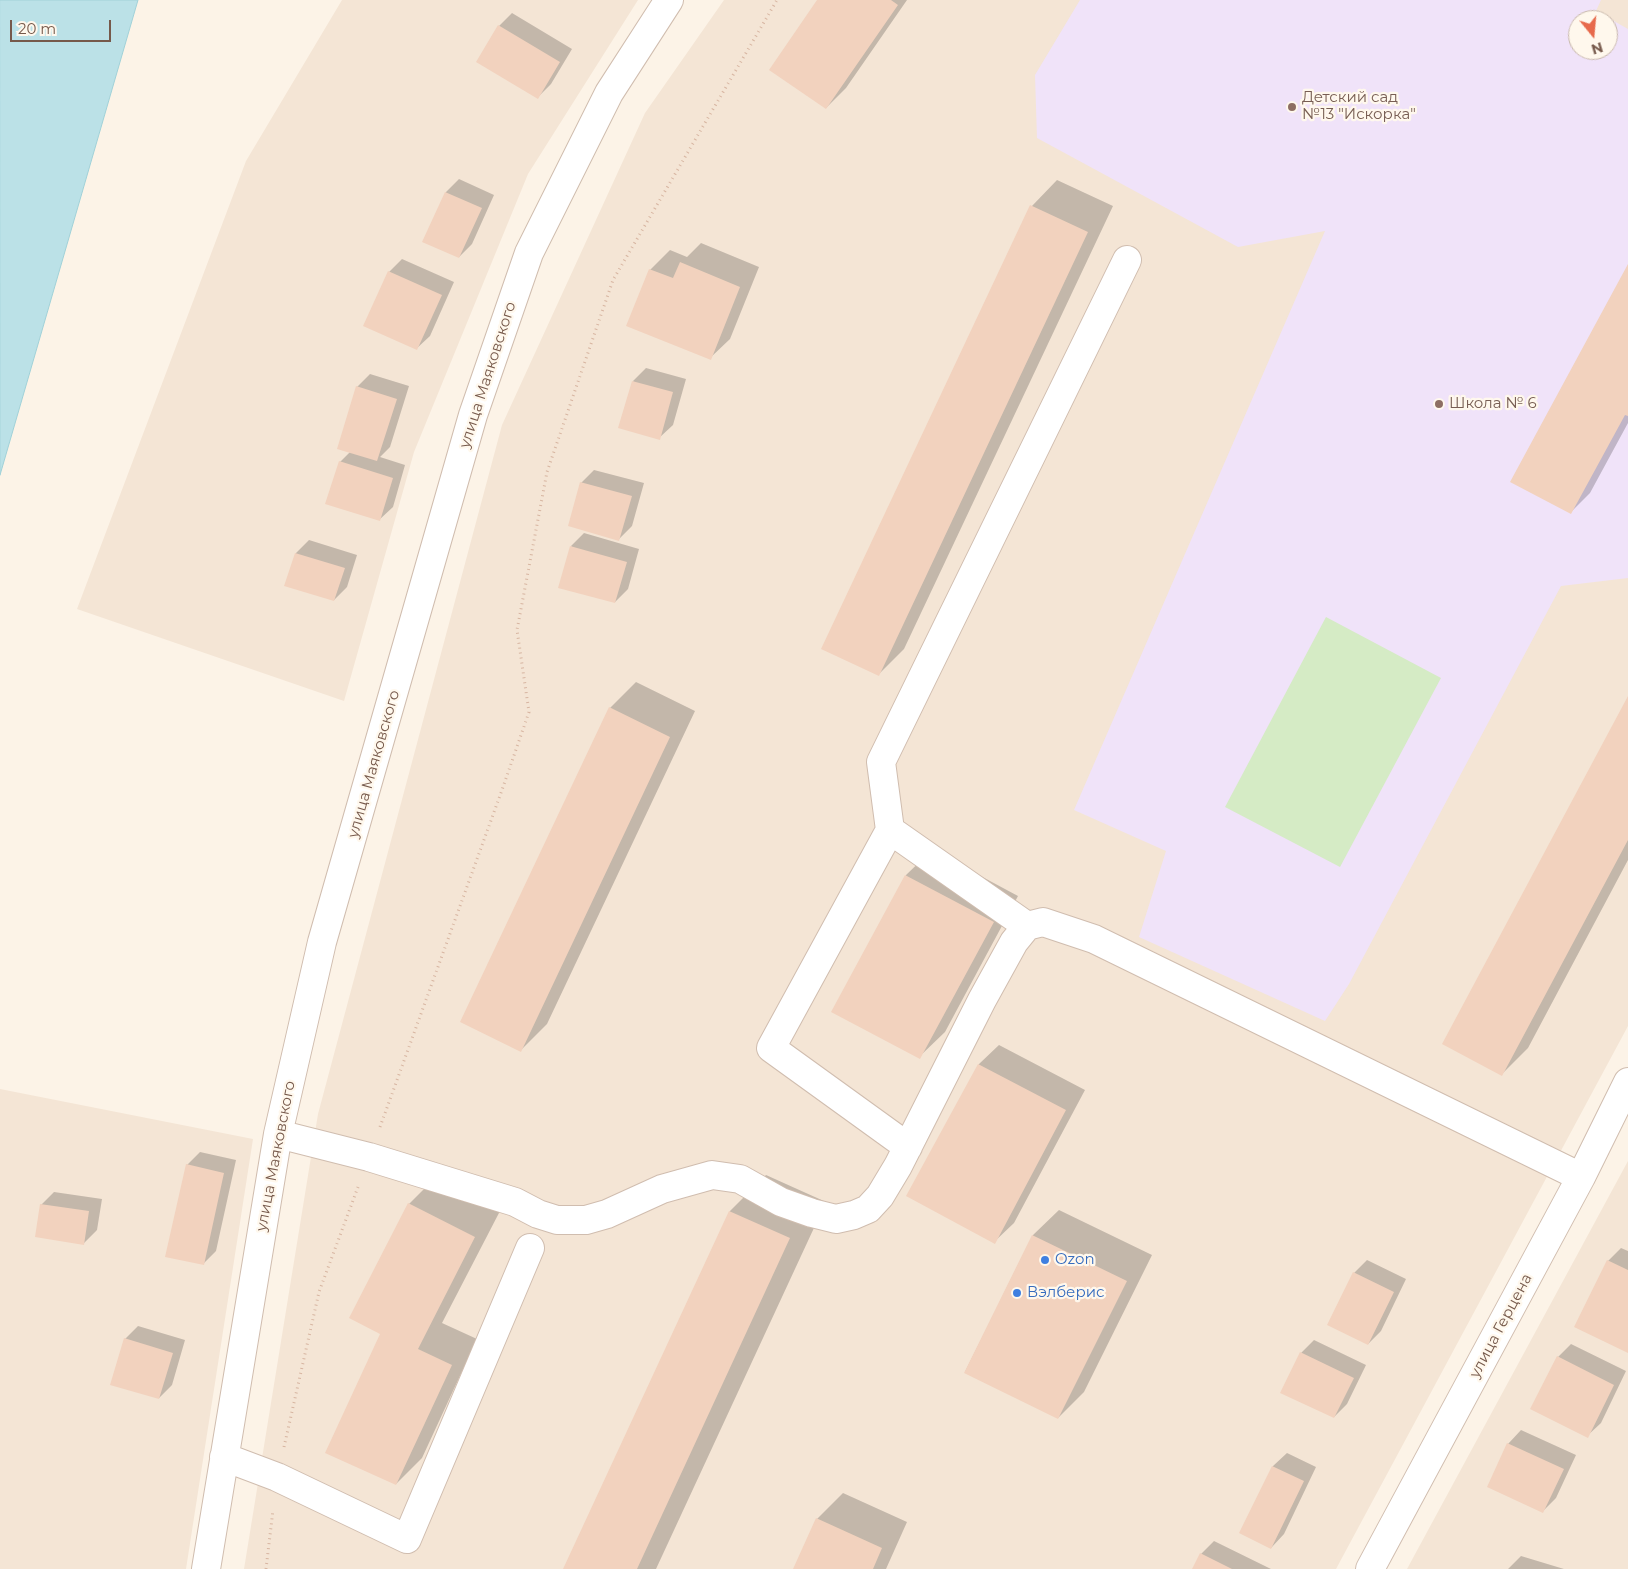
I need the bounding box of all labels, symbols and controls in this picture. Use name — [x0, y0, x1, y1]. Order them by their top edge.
scale bar — [12, 10, 114, 42]
north arrow — [1568, 10, 1618, 60]
text: 20 m — [18, 19, 56, 38]
text: N — [1589, 38, 1605, 59]
place label: Детский сад №13 "Искорка" — [1302, 89, 1416, 124]
marker: Детский сад №13 "Искорка" — [1286, 101, 1298, 113]
street label: улица Маяковского — [456, 300, 520, 450]
place label: Школа № 6 — [1449, 395, 1537, 413]
marker: Школа № 6 — [1433, 398, 1445, 410]
street label: улица Маяковского — [344, 688, 404, 840]
street label: улица Маяковского — [253, 1079, 299, 1233]
place label: Ozon — [1055, 1251, 1095, 1269]
marker: Ozon — [1039, 1254, 1051, 1266]
street label: улица Герцена — [1466, 1271, 1536, 1381]
place label: Вэлберис — [1027, 1284, 1104, 1302]
marker: Вэлберис — [1011, 1287, 1023, 1299]

